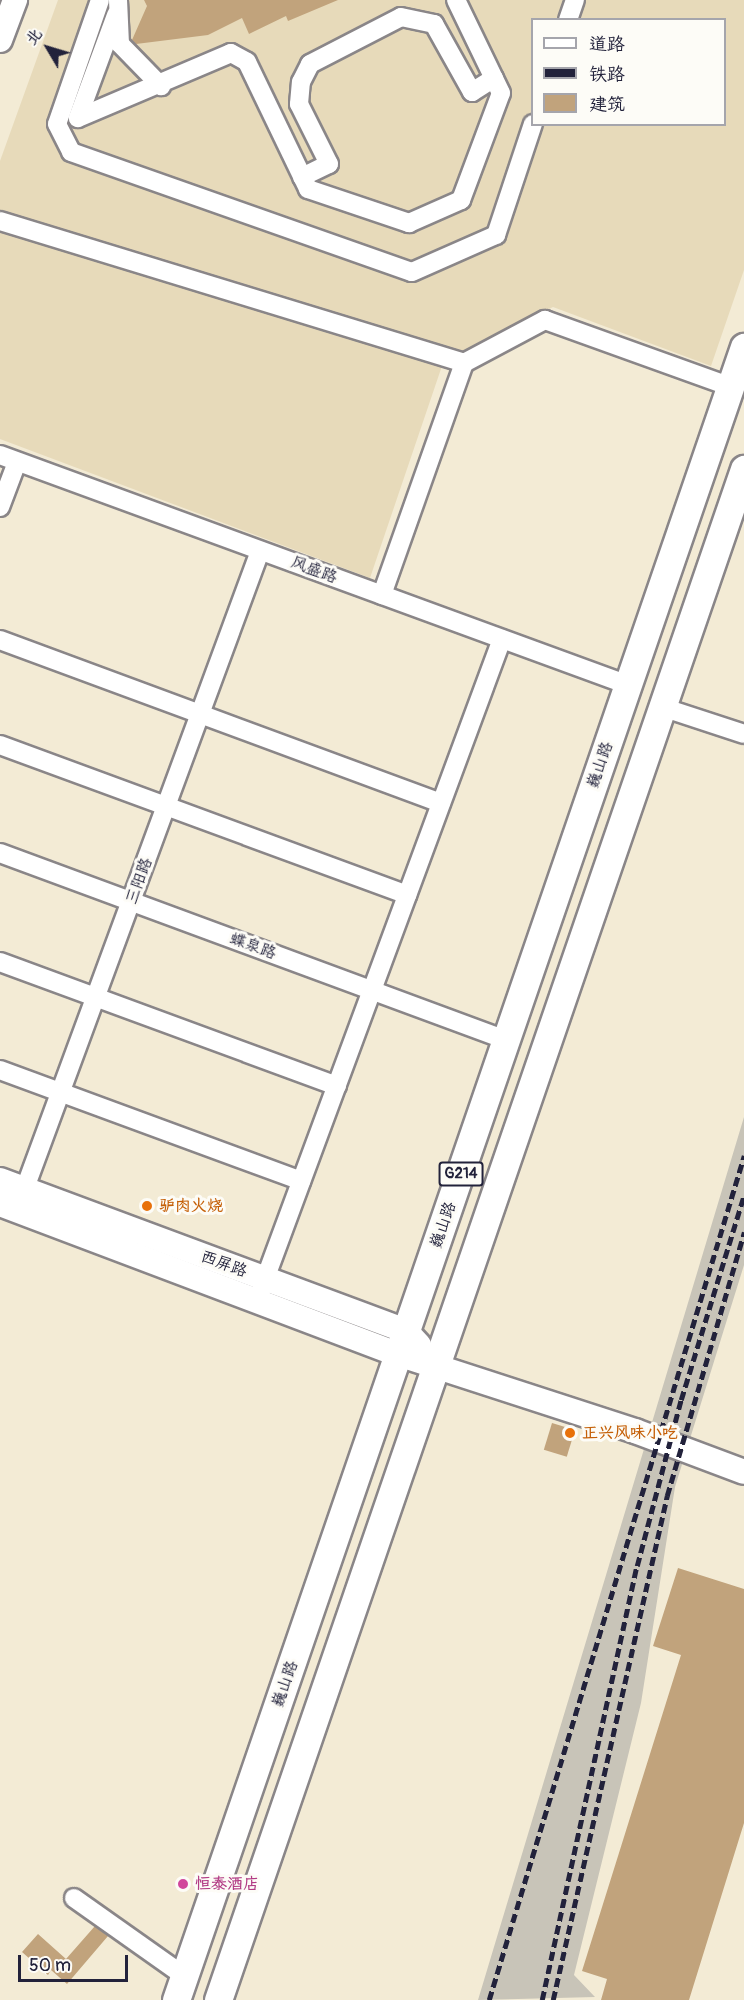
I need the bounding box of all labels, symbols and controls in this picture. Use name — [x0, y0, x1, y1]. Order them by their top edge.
north arrow — [18, 18, 78, 78]
legend — [531, 18, 726, 126]
text: 北 — [21, 24, 47, 49]
text: 道路 — [589, 33, 625, 56]
text: 铁路 — [589, 63, 625, 86]
text: 建筑 — [589, 93, 625, 116]
street label: 风盛路 — [288, 553, 340, 587]
street label: 巍山路 — [583, 739, 617, 791]
street label: 三阳路 — [122, 855, 156, 907]
street label: 蝶泉路 — [227, 929, 279, 963]
road number: G214 — [438, 1162, 484, 1186]
place label: 驴肉火烧 — [159, 1196, 223, 1216]
marker: 驴肉火烧 — [140, 1199, 154, 1213]
street label: 巍山路 — [426, 1199, 460, 1251]
street label: 西屏路 — [198, 1247, 250, 1281]
place label: 正兴风味小吃 — [582, 1423, 678, 1443]
marker: 正兴风味小吃 — [563, 1426, 577, 1440]
street label: 巍山路 — [268, 1658, 302, 1710]
place label: 恒泰酒店 — [195, 1874, 259, 1894]
marker: 恒泰酒店 — [176, 1877, 190, 1891]
scale bar — [21, 1943, 130, 1981]
text: 50 m — [29, 1954, 71, 1977]

